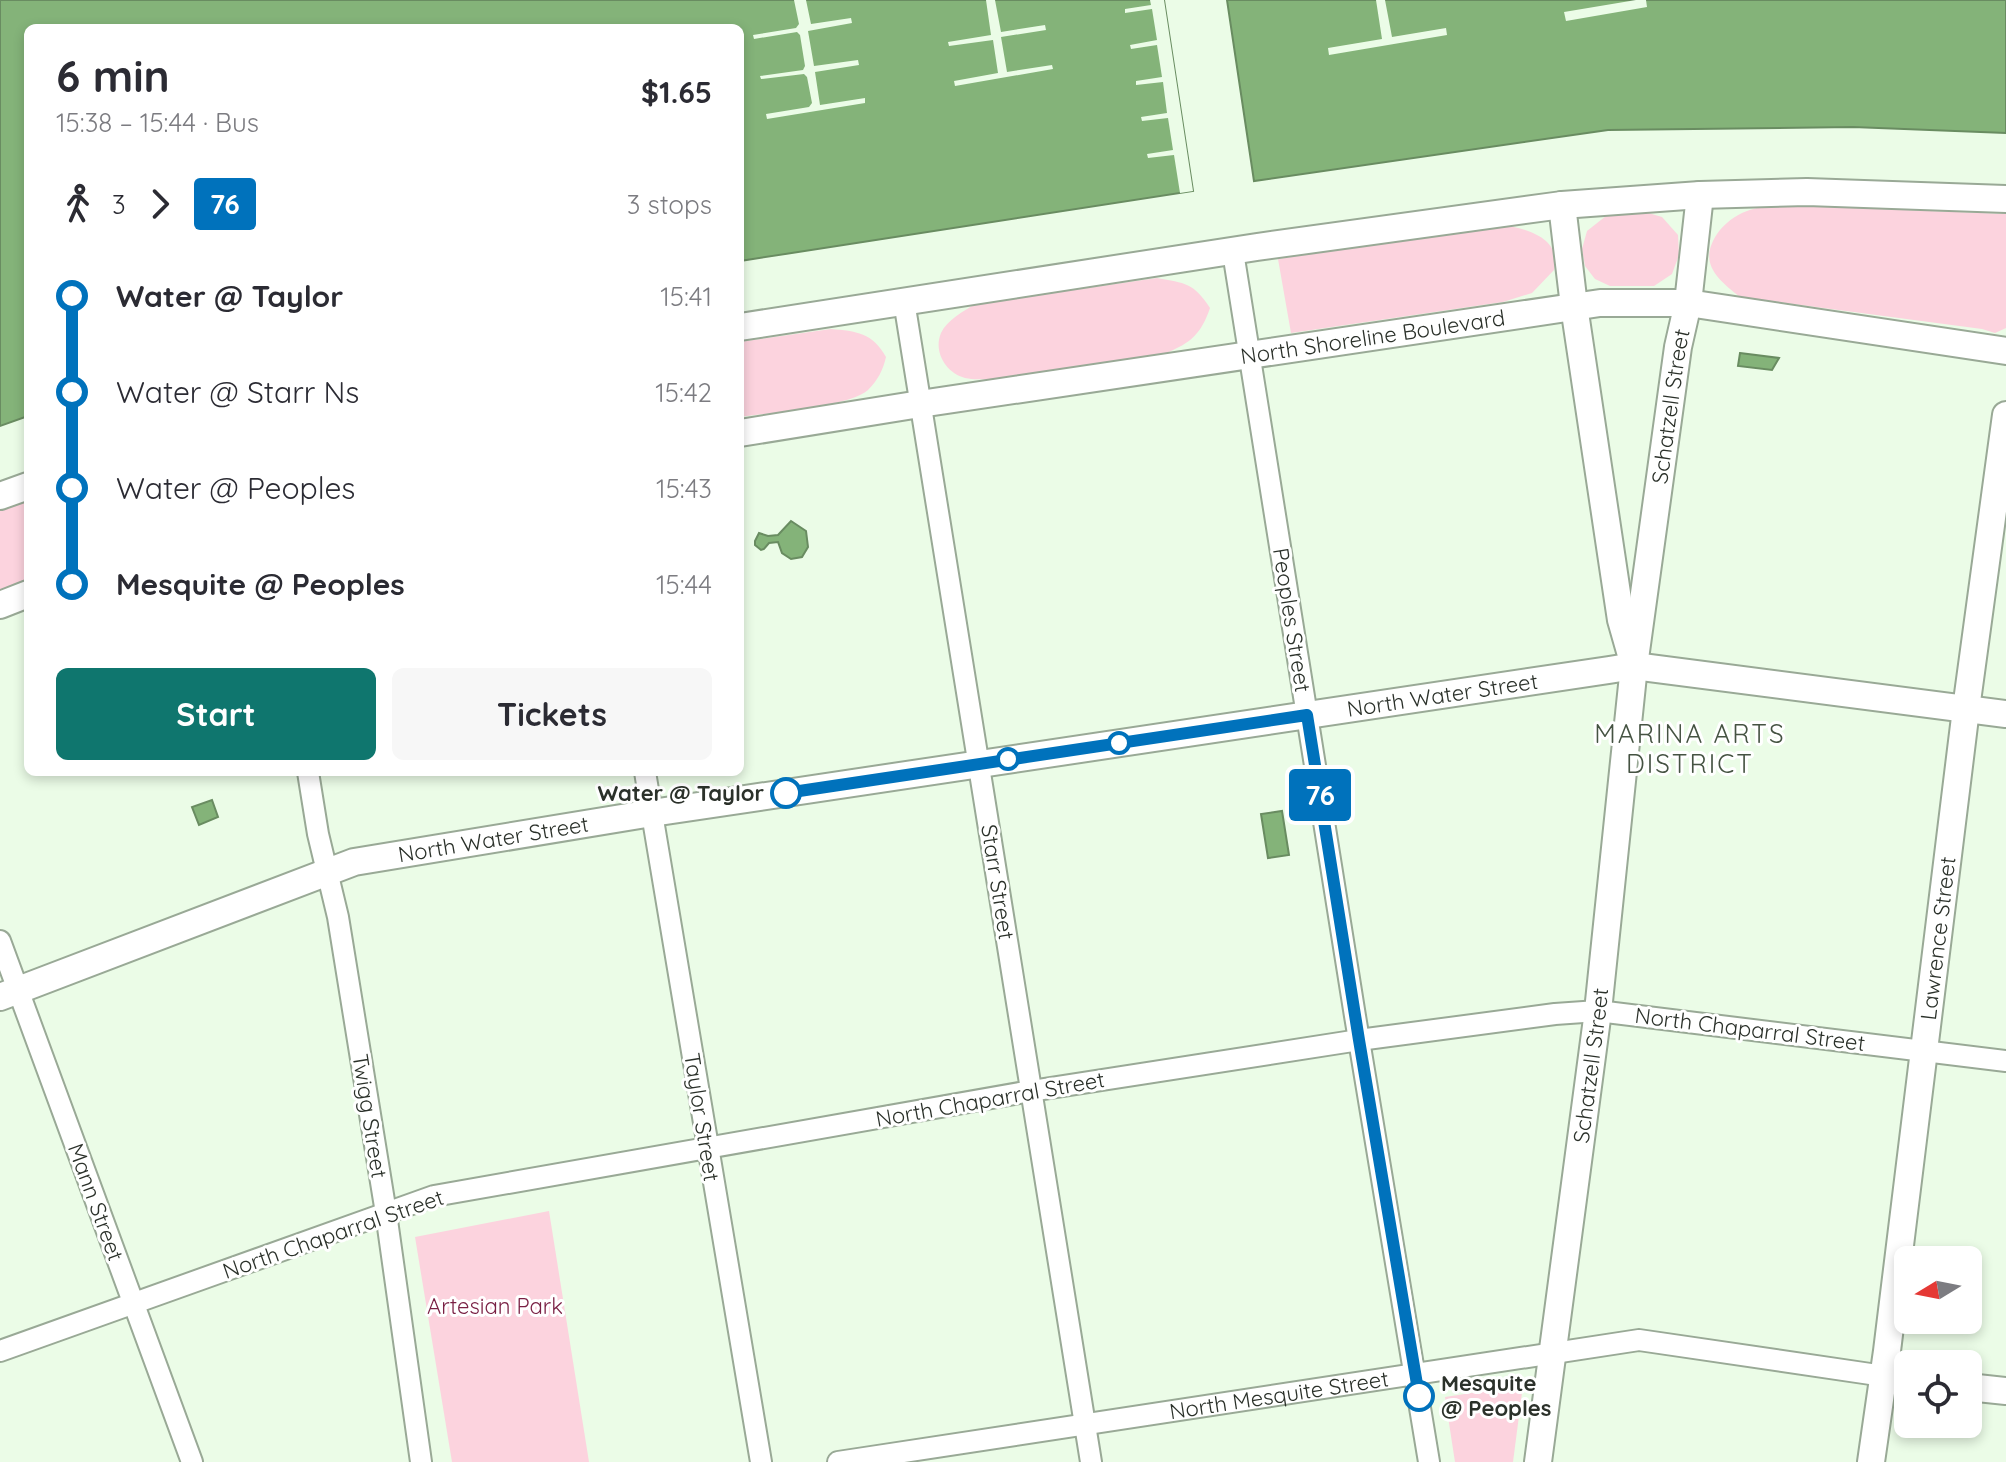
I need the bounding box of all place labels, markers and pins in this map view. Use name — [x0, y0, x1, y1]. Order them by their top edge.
unlabelled marker — [1108, 732, 1130, 754]
unlabelled marker — [997, 748, 1019, 770]
marker: Water @ Taylor — [771, 778, 801, 808]
place label: Water @ Taylor — [597, 779, 764, 807]
place label: Mesquite @ Peoples — [1441, 1369, 1551, 1422]
marker: Mesquite @ Peoples — [1404, 1381, 1434, 1411]

